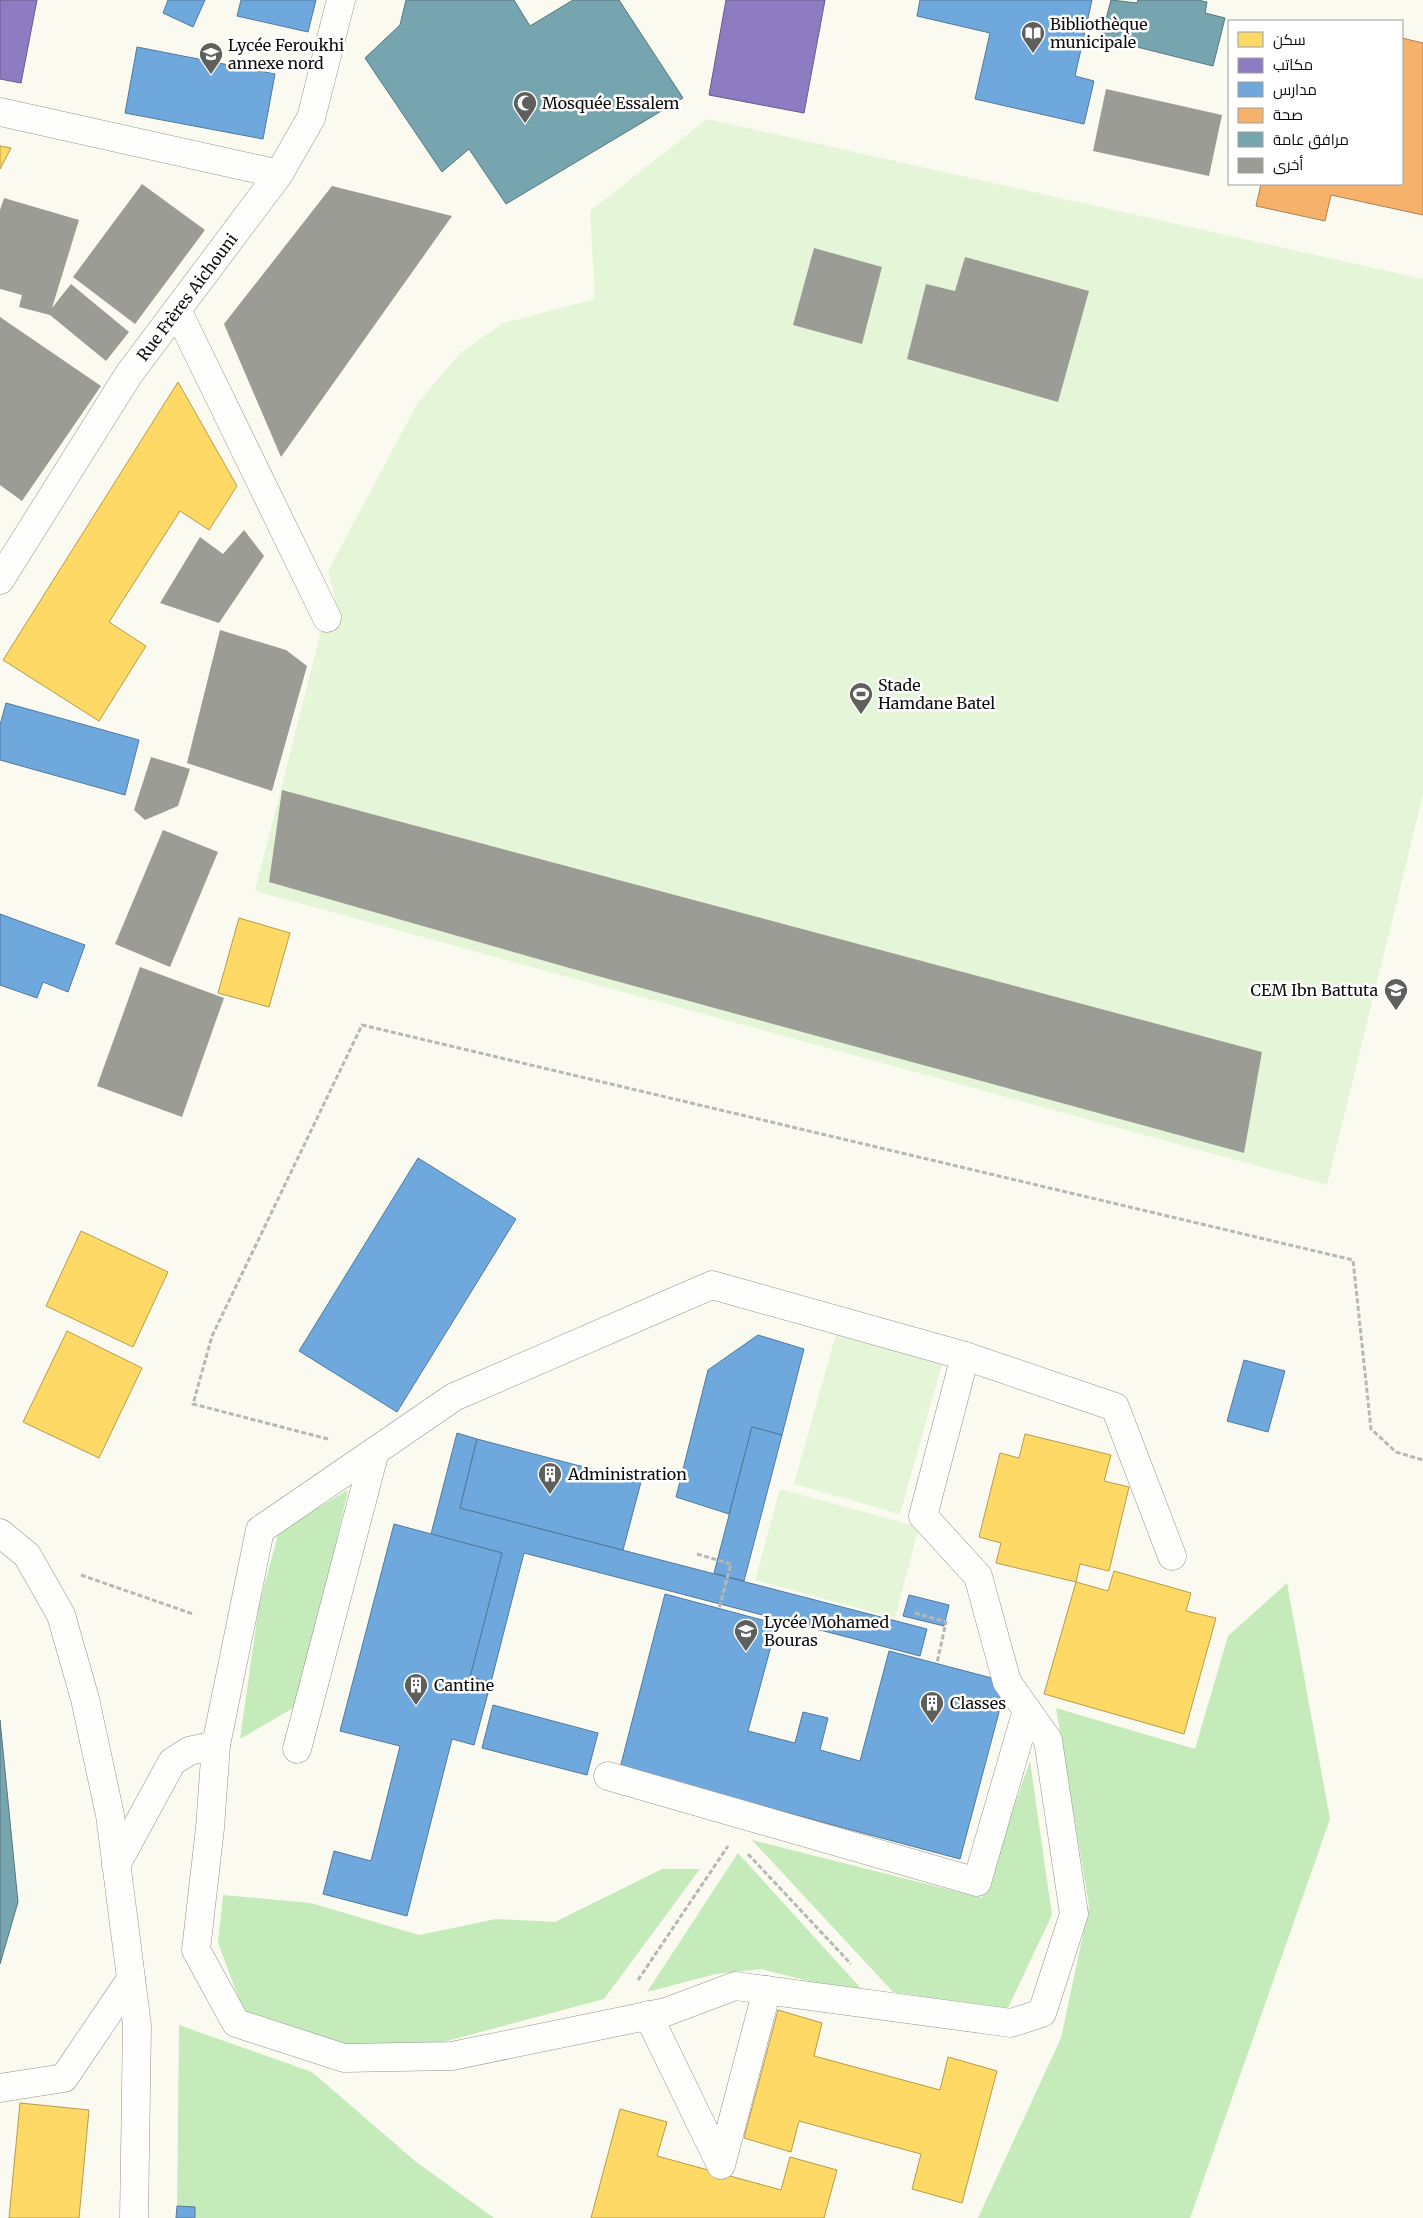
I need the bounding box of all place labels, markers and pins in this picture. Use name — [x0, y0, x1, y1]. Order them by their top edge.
place label: Bibliothèque municipale — [1050, 14, 1148, 52]
library icon: Bibliothèque municipale — [1020, 20, 1046, 54]
place label: Lycée Feroukhi annexe nord — [228, 35, 344, 73]
school or university icon: Lycée Feroukhi annexe nord — [198, 41, 224, 75]
mosque icon: Mosquée Essalem — [512, 90, 538, 124]
place label: Mosquée Essalem — [542, 93, 679, 113]
place label: Stade Hamdane Batel — [878, 675, 995, 713]
sports icon: Stade Hamdane Batel — [848, 681, 874, 715]
school or university icon: CEM Ibn Battuta — [1383, 977, 1409, 1011]
place label: CEM Ibn Battuta — [1251, 980, 1378, 1000]
building icon: Administration — [537, 1461, 563, 1495]
place label: Administration — [567, 1464, 687, 1484]
place label: Lycée Mohamed Bouras — [764, 1612, 889, 1650]
school or university icon: Lycée Mohamed Bouras — [733, 1618, 759, 1652]
building icon: Cantine — [403, 1672, 429, 1706]
place label: Cantine — [434, 1675, 494, 1695]
building icon: Classes — [919, 1690, 945, 1724]
place label: Classes — [950, 1693, 1006, 1713]

